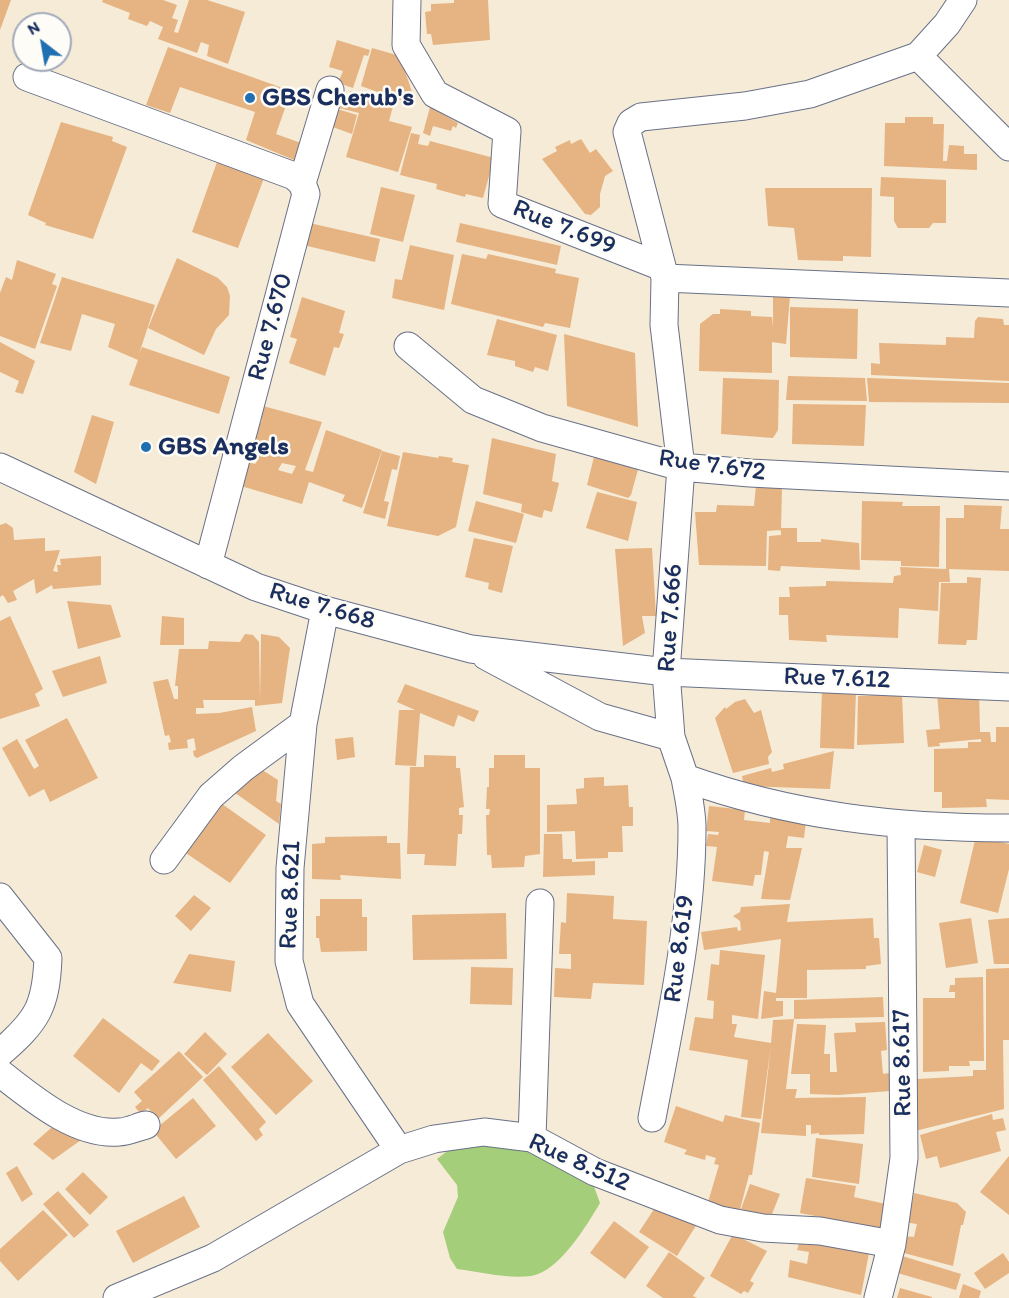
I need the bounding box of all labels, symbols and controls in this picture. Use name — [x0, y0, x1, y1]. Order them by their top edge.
north arrow — [12, 12, 72, 72]
text: N — [24, 17, 43, 39]
place label: GBS Cherub's — [262, 82, 414, 114]
marker: GBS Cherub's — [243, 91, 257, 105]
street label: Rue 7.699 — [508, 193, 620, 263]
street label: Rue 7.670 — [242, 270, 300, 384]
place label: GBS Angels — [158, 431, 289, 463]
marker: GBS Angels — [139, 440, 153, 454]
street label: Rue 7.672 — [656, 443, 768, 489]
street label: Rue 7.666 — [652, 563, 690, 673]
street label: Rue 7.668 — [265, 576, 379, 638]
street label: Rue 7.612 — [783, 662, 891, 696]
street label: Rue 8.621 — [274, 840, 308, 950]
street label: Rue 8.619 — [658, 893, 702, 1005]
street label: Rue 8.617 — [886, 1009, 920, 1117]
street label: Rue 8.512 — [523, 1127, 635, 1199]

